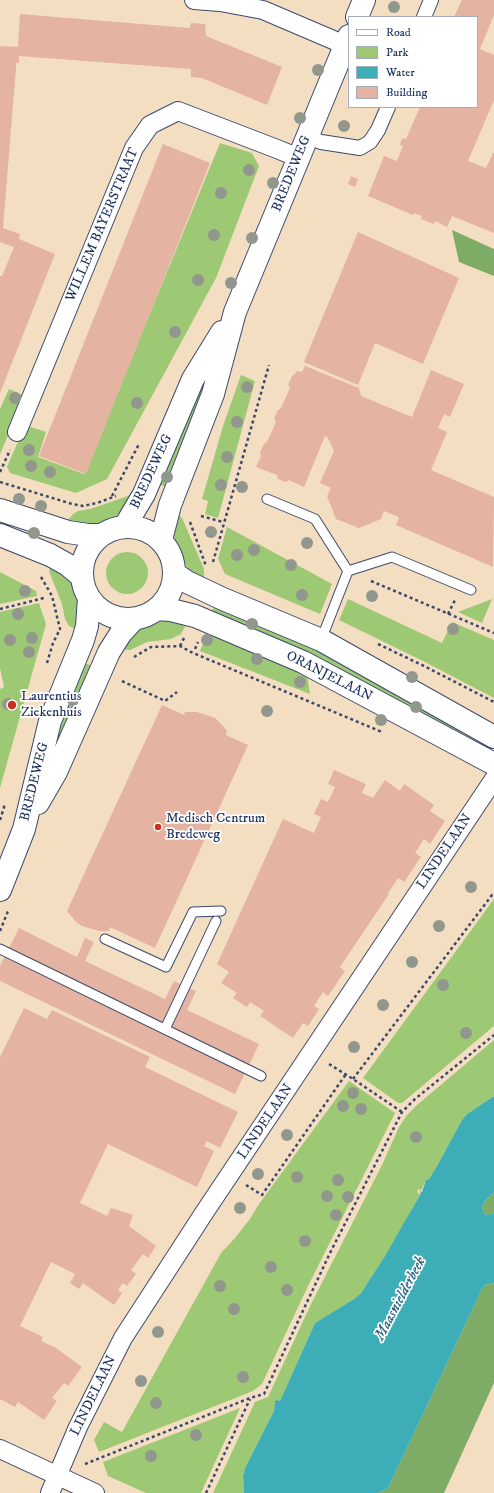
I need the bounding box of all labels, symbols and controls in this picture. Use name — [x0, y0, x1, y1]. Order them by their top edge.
legend — [348, 16, 478, 108]
text: Road — [386, 25, 411, 40]
text: Park — [386, 45, 408, 60]
text: Water — [386, 65, 415, 80]
text: Building — [386, 85, 427, 100]
street label: BREDEWEG — [269, 133, 315, 215]
street label: WILLEM BAYERSTRAAT — [63, 146, 143, 304]
street label: BREDEWEG — [127, 432, 177, 512]
street label: ORANJELAAN — [283, 648, 375, 706]
place label: Laurentius Ziekenhuis — [21, 689, 82, 722]
marker: Laurentius Ziekenhuis — [6, 699, 18, 711]
street label: BREDEWEG — [17, 741, 53, 823]
place label: Medisch Centrum Bredeweg — [166, 811, 265, 844]
street label: LINDELAAN — [414, 811, 476, 893]
marker: Medisch Centrum Bredeweg — [153, 822, 163, 832]
street label: LINDELAAN — [235, 1081, 297, 1163]
water label: Maasnielderbeek — [372, 1254, 430, 1344]
street label: LINDELAAN — [67, 1353, 121, 1439]

